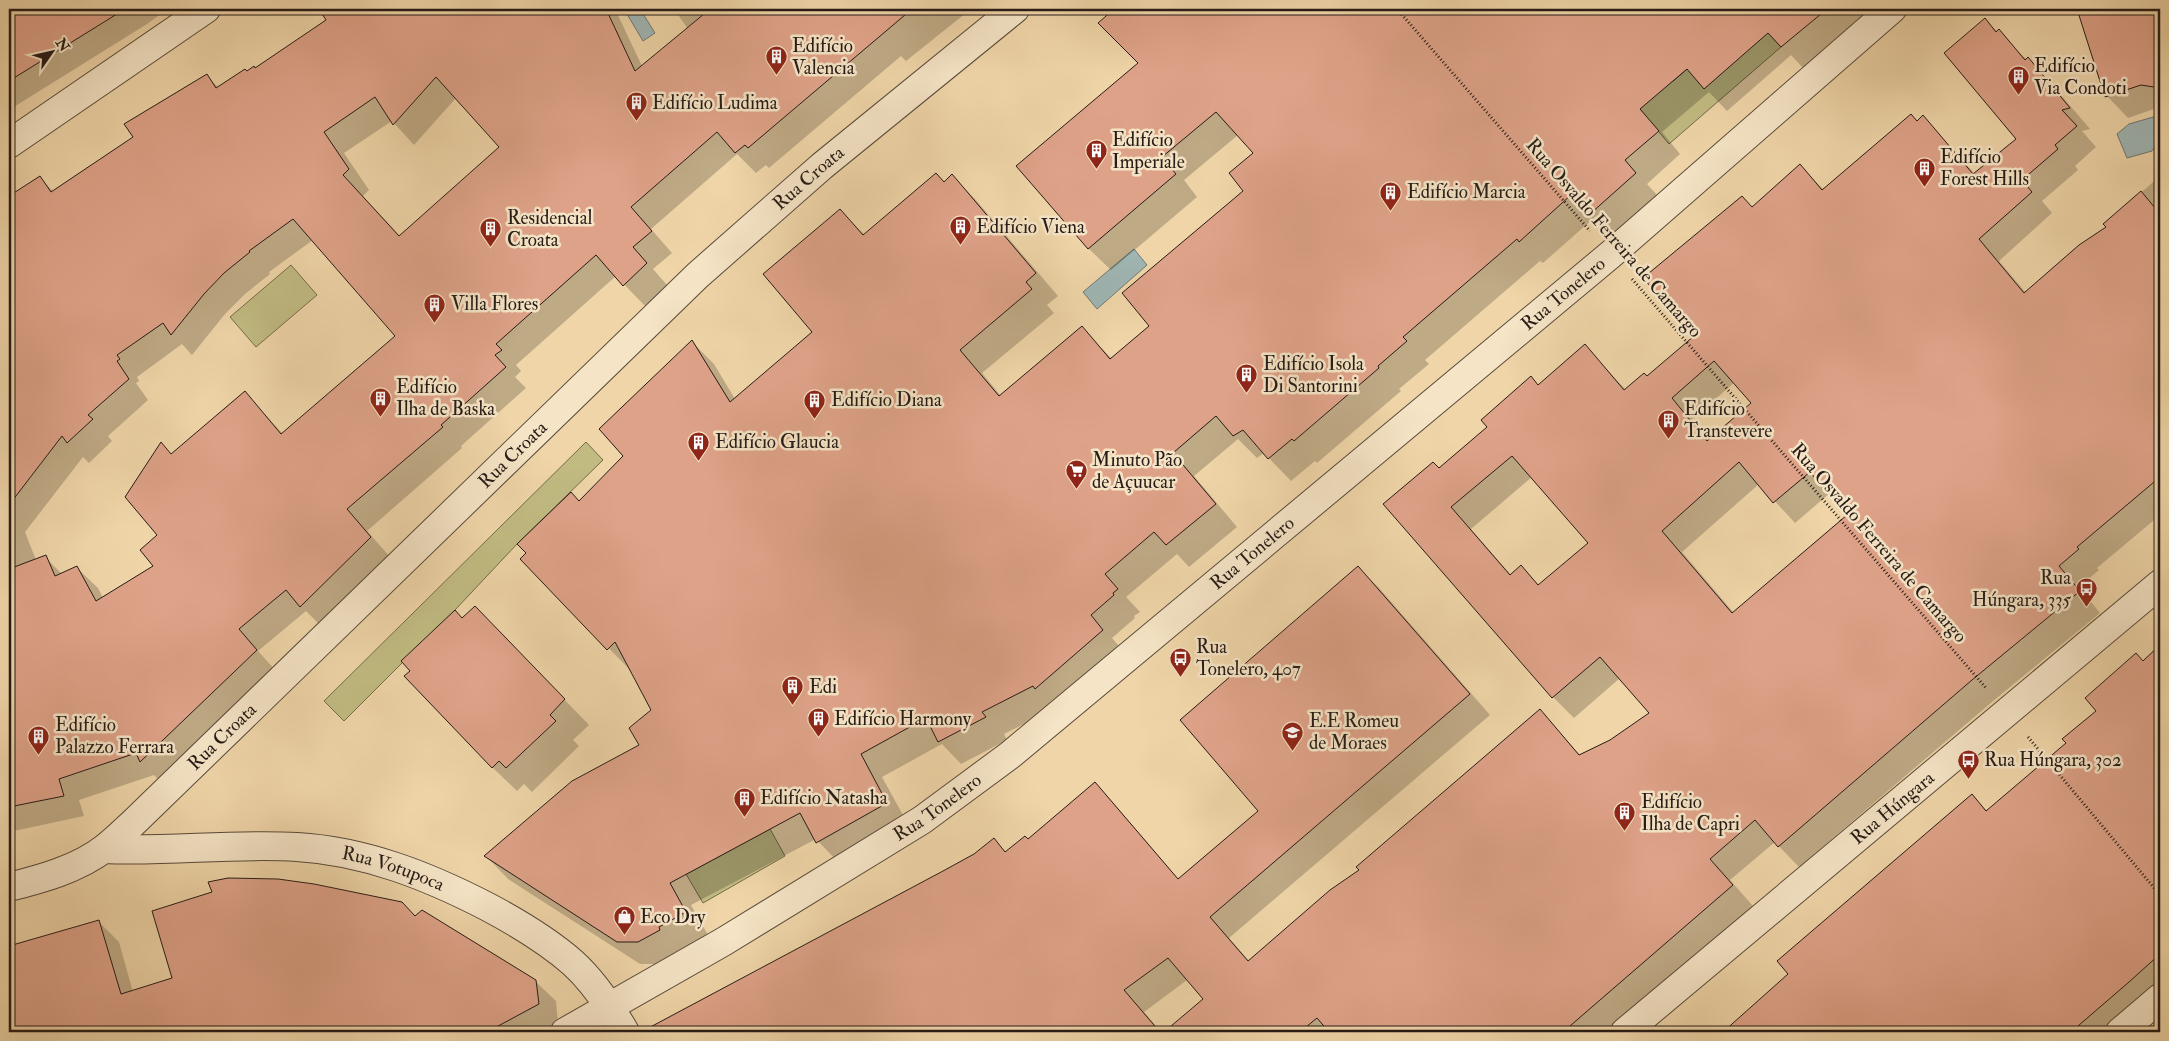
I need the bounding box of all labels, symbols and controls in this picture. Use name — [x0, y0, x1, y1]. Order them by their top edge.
north arrow — [28, 28, 78, 78]
text: N — [51, 34, 73, 55]
place label: Edifício Valencia — [792, 34, 855, 80]
building icon: Edifício Valencia — [764, 45, 788, 76]
place label: Edifício Via Condoti — [2034, 54, 2127, 100]
building icon: Edifício Via Condoti — [2006, 65, 2030, 96]
building icon: Edifício Ludima — [624, 91, 648, 122]
place label: Edifício Ludima — [652, 91, 778, 115]
place label: Edifício Imperiale — [1112, 128, 1185, 175]
street label: Rua Osvaldo Ferreira de Camargo — [1521, 133, 1707, 343]
building icon: Edifício Imperiale — [1084, 139, 1108, 170]
street label: Rua Croata — [768, 141, 849, 216]
place label: Edifício Forest Hills — [1940, 145, 2029, 191]
building icon: Edifício Forest Hills — [1912, 156, 1936, 187]
building icon: Edifício Marcia — [1379, 180, 1403, 211]
place label: Edifício Marcia — [1407, 180, 1526, 204]
place label: Residencial Croata — [507, 206, 592, 252]
building icon: Edifício Viena — [948, 215, 972, 246]
place label: Edifício Viena — [976, 215, 1085, 239]
building icon: Residencial Croata — [479, 217, 503, 248]
street label: Rua Tonelero — [1516, 252, 1610, 336]
building icon: Villa Flores — [423, 292, 447, 323]
place label: Villa Flores — [451, 292, 538, 316]
place label: Edifício Isola Di Santorini — [1263, 352, 1364, 398]
building icon: Edifício Isola Di Santorini — [1235, 363, 1259, 394]
place label: Edifício Ilha de Baska — [396, 375, 495, 421]
building icon: Edifício Ilha de Baska — [368, 386, 392, 417]
building icon: Edifício Diana — [803, 388, 827, 419]
place label: Edifício Diana — [831, 388, 942, 412]
place label: Edifício Transtevere — [1684, 397, 1772, 443]
building icon: Edifício Transtevere — [1656, 408, 1680, 439]
street label: Rua Croata — [473, 416, 552, 493]
building icon: Edifício Glaucia — [687, 430, 711, 461]
place label: Edifício Glaucia — [715, 430, 839, 454]
street label: Rua Osvaldo Ferreira de Camargo — [1786, 438, 1972, 648]
place label: Minuto Pão de Açuucar — [1092, 448, 1182, 494]
supermarket icon: Minuto Pão de Açuucar — [1064, 459, 1088, 490]
street label: Rua Tonelero — [1205, 511, 1299, 595]
place label: Rua Húngara, 335 — [1972, 566, 2072, 612]
bus stop icon: Rua Húngara, 335 — [2075, 577, 2099, 608]
place label: Rua Tonelero, 407 — [1196, 635, 1301, 681]
bus stop icon: Rua Tonelero, 407 — [1168, 646, 1192, 677]
building icon: Edi — [781, 675, 805, 706]
place label: Edi — [809, 675, 837, 699]
street label: Rua Croata — [183, 698, 262, 775]
building icon: Edifício Harmony — [806, 707, 830, 738]
place label: Edifício Harmony — [834, 707, 972, 731]
place label: E.E Romeu de Moraes — [1309, 709, 1399, 755]
place label: Edifício Palazzo Ferrara — [55, 713, 174, 759]
school or university icon: E.E Romeu de Moraes — [1281, 720, 1305, 751]
building icon: Edifício Palazzo Ferrara — [27, 724, 51, 755]
bus stop icon: Rua Húngara, 302 — [1956, 748, 1980, 779]
place label: Rua Húngara, 302 — [1984, 748, 2122, 772]
street label: Rua Húngara — [1846, 766, 1940, 850]
street label: Rua Tonelero — [889, 768, 986, 847]
building icon: Edifício Natasha — [732, 786, 756, 817]
place label: Edifício Natasha — [760, 786, 888, 810]
place label: Edifício Ilha de Capri — [1641, 790, 1740, 837]
building icon: Edifício Ilha de Capri — [1613, 801, 1637, 832]
street label: Rua Votupoca — [340, 841, 448, 897]
shop icon: Eco Dry — [612, 905, 636, 936]
place label: Eco Dry — [640, 905, 706, 929]

